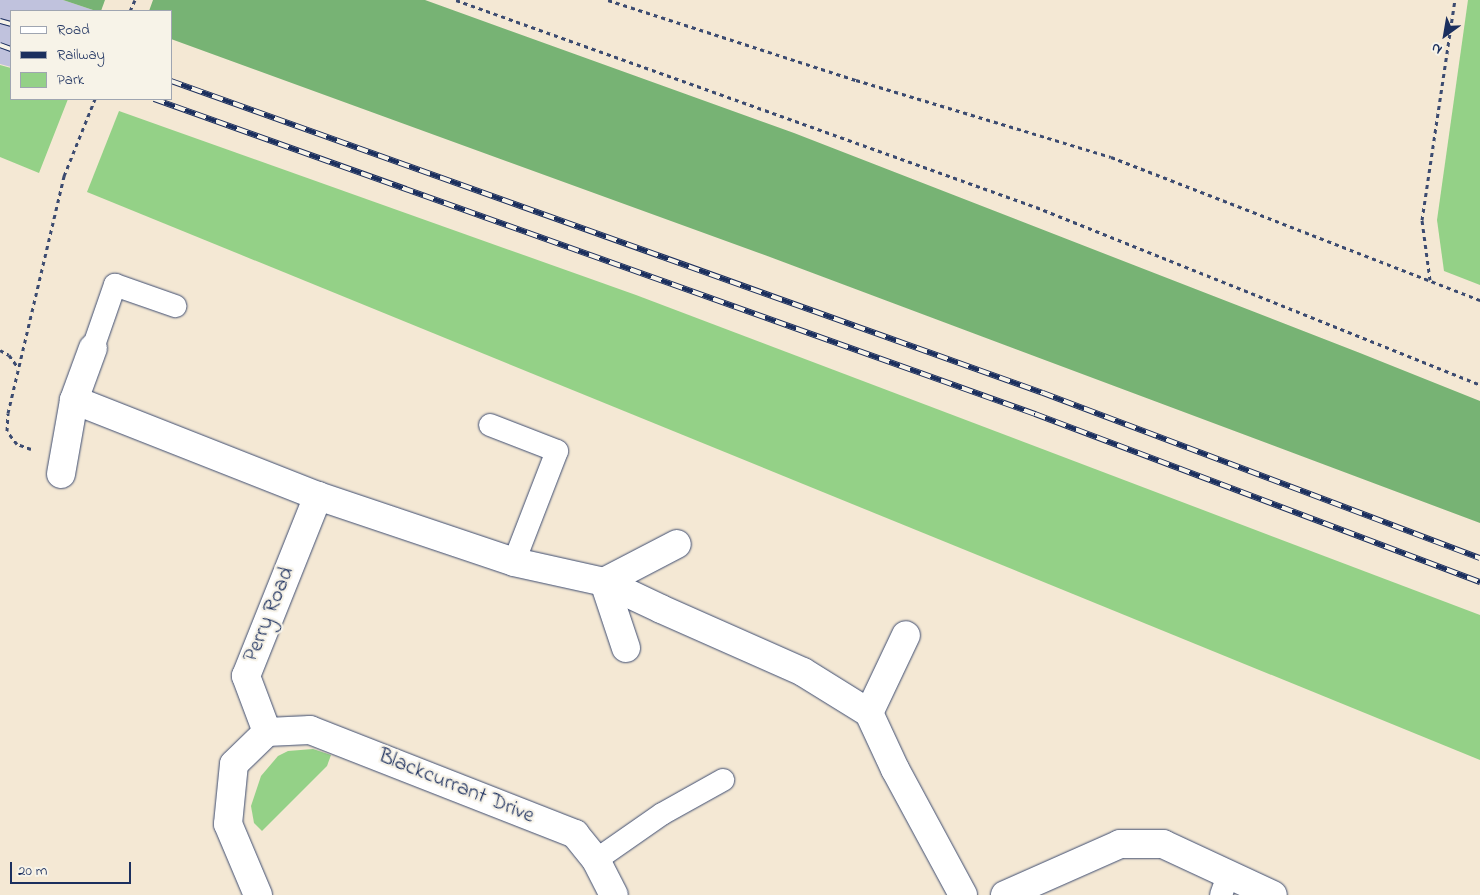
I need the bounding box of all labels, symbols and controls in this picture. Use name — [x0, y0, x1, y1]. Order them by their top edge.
legend — [10, 10, 172, 100]
north arrow — [1420, 10, 1470, 60]
text: Road — [57, 19, 90, 41]
text: N — [1427, 37, 1446, 60]
text: Railway — [57, 44, 105, 66]
text: Park — [57, 69, 84, 91]
street label: Perry Road — [239, 563, 301, 667]
street label: Blackcurrant Drive — [374, 744, 538, 830]
scale bar — [12, 852, 134, 884]
text: 20 m — [18, 860, 47, 882]

